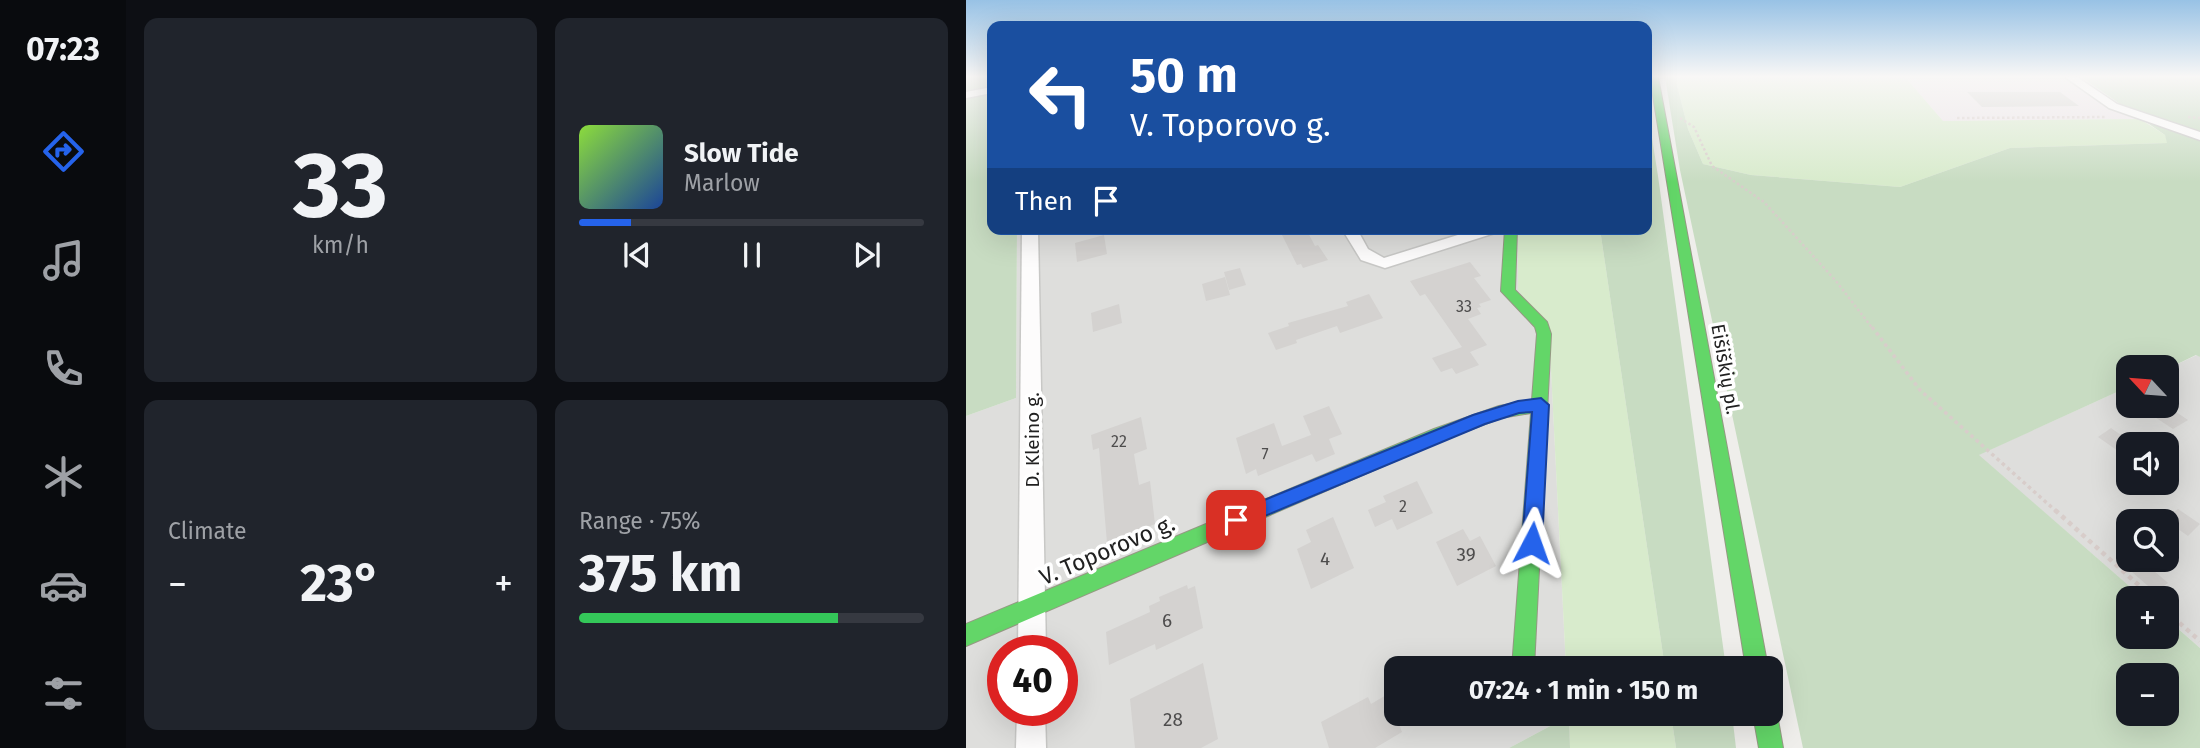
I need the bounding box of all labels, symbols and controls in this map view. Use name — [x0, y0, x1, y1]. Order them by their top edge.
text: 07:23 — [26, 30, 100, 68]
text: 50 m — [1130, 46, 1238, 105]
icon: left — [1015, 49, 1106, 140]
text: V. Toporovo g. — [1130, 106, 1331, 144]
icon: directions — [39, 127, 88, 176]
text: 33 — [293, 131, 388, 240]
text: Slow Tide — [684, 138, 799, 169]
text: Marlow — [684, 169, 760, 197]
icon: arrive — [1087, 182, 1125, 220]
text: Then — [1015, 186, 1073, 217]
text: km/h — [312, 231, 369, 259]
icon: music — [39, 236, 88, 285]
icon: previous — [618, 236, 656, 274]
icon: pause — [733, 236, 771, 274]
icon: next — [848, 236, 886, 274]
house number: 33 — [1456, 297, 1472, 316]
street label: Eišiškių pl. — [1706, 322, 1745, 416]
icon: phone — [39, 344, 88, 393]
north arrow — [2116, 355, 2179, 418]
map controls — [2116, 355, 2179, 726]
street label: D. Kleino g. — [1021, 392, 1044, 488]
house number: 22 — [1111, 432, 1127, 451]
button: sound — [2116, 432, 2179, 495]
house number: 7 — [1261, 445, 1269, 464]
icon: climate — [39, 452, 88, 501]
pin — [1206, 490, 1266, 550]
house number: 2 — [1399, 497, 1407, 516]
icon: arrive — [1217, 501, 1255, 539]
position arrow — [1495, 506, 1569, 580]
text: Range · 75% — [579, 507, 700, 535]
street label: V. Toporovo g. — [1035, 509, 1179, 591]
button: search — [2116, 509, 2179, 572]
text: Climate — [168, 517, 247, 545]
text: 375 km — [579, 542, 742, 605]
house number: 39 — [1456, 543, 1476, 566]
house number: 4 — [1320, 547, 1330, 570]
text: 23° — [300, 552, 381, 615]
icon: car — [39, 561, 88, 610]
text: − — [168, 561, 187, 607]
text: + — [494, 561, 513, 607]
button: + — [2116, 586, 2179, 649]
house number: 6 — [1162, 609, 1172, 632]
speed limit sign: 40 — [987, 635, 1078, 726]
button: − — [2116, 663, 2179, 726]
icon: filters — [39, 669, 88, 718]
text: 07:24 · 1 min · 150 m — [1469, 675, 1698, 706]
house number: 28 — [1163, 708, 1183, 731]

